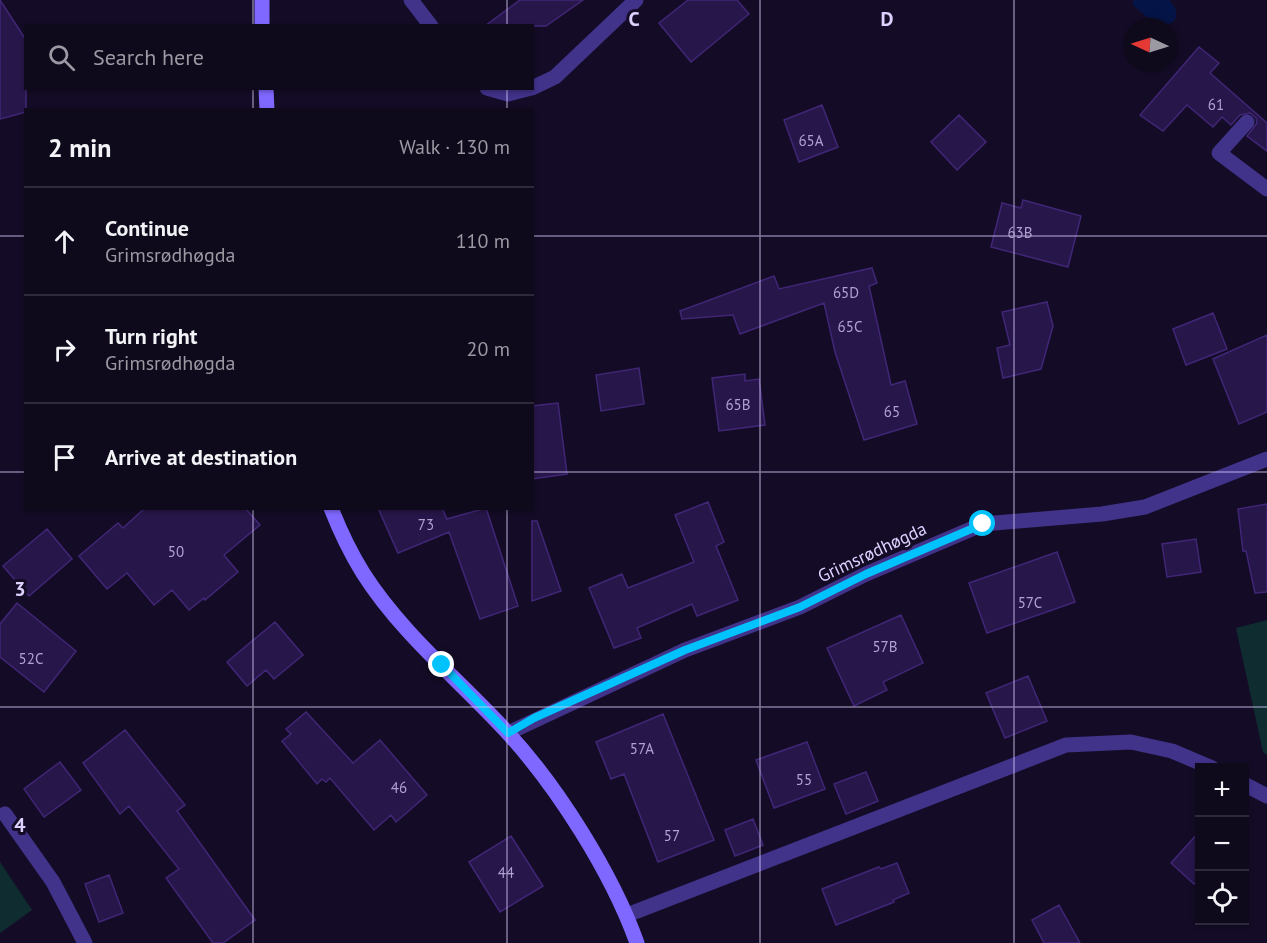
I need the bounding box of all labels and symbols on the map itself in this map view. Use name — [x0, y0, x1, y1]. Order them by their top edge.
text: C — [628, 6, 640, 32]
text: D — [881, 6, 894, 32]
north arrow — [1123, 18, 1177, 72]
house number: 61 — [1208, 95, 1224, 114]
house number: 65A — [798, 131, 824, 150]
house number: 63B — [1007, 223, 1033, 242]
house number: 65D — [833, 283, 859, 302]
house number: 65C — [838, 317, 862, 336]
house number: 65B — [725, 395, 751, 414]
house number: 65 — [884, 402, 900, 421]
route start — [969, 510, 995, 536]
house number: 73 — [418, 515, 434, 534]
street label: Grimsrødhøgda — [814, 517, 930, 587]
house number: 50 — [168, 542, 184, 561]
text: 3 — [14, 576, 26, 602]
house number: 57C — [1018, 593, 1042, 612]
house number: 57B — [872, 637, 898, 656]
house number: 52C — [19, 649, 43, 668]
route end — [428, 651, 454, 677]
house number: 57A — [630, 739, 654, 758]
house number: 55 — [796, 770, 812, 789]
house number: 46 — [391, 778, 407, 797]
text: 4 — [14, 812, 26, 838]
house number: 57 — [664, 826, 680, 845]
house number: 44 — [498, 863, 514, 882]

